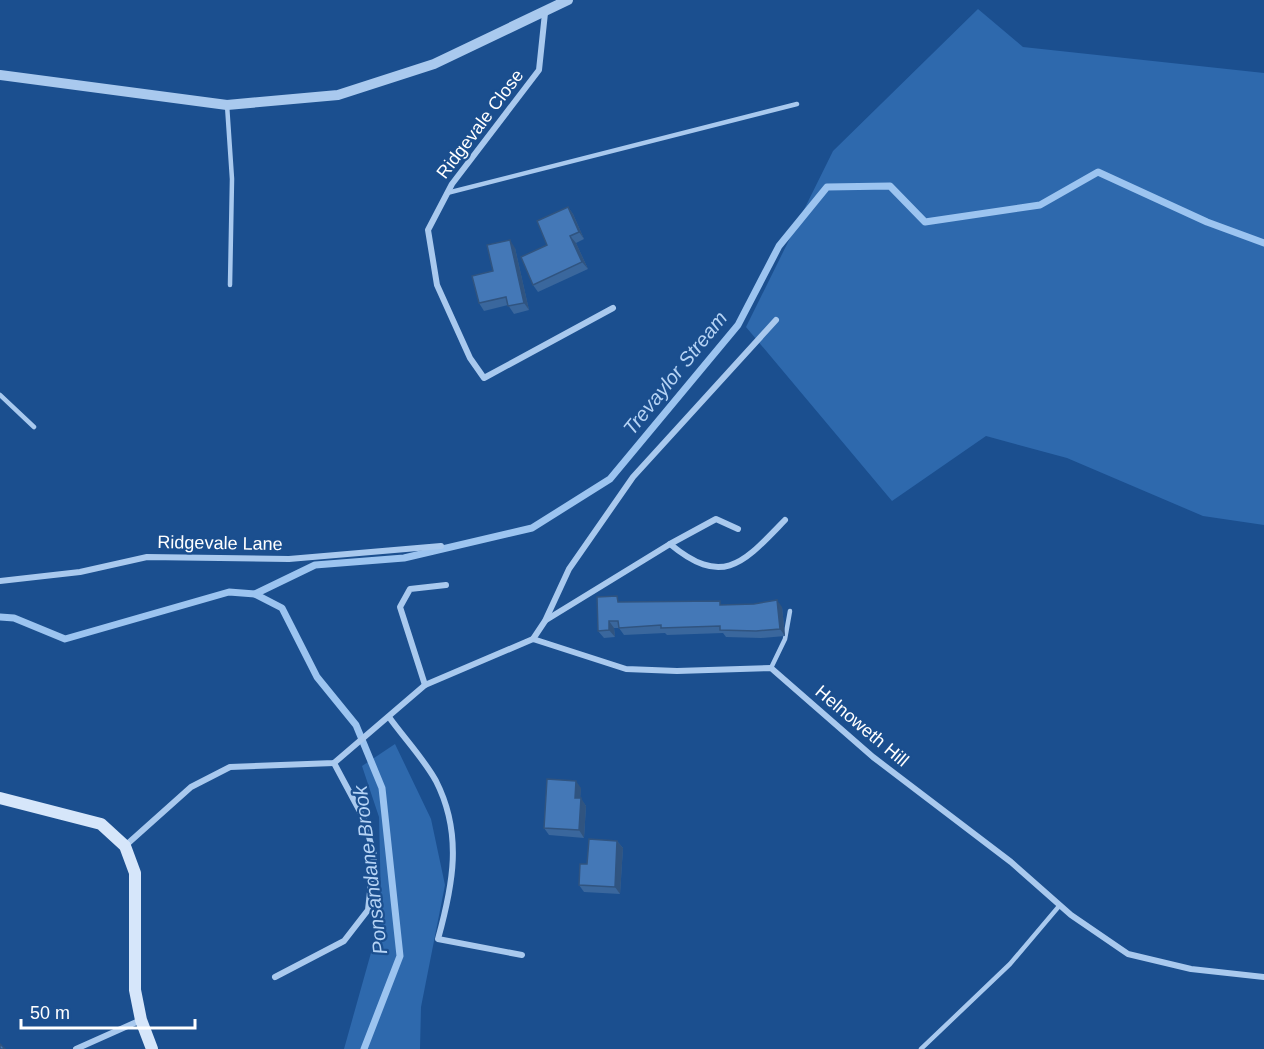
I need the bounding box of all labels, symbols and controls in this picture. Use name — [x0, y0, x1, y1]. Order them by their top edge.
street label: Ridgevale Close — [433, 66, 527, 182]
water label: Trevaylor Stream — [619, 307, 731, 439]
street label: Ridgevale Lane — [157, 532, 283, 554]
street label: Helnoweth Hill — [812, 681, 912, 771]
water label: Ponsandane Brook — [349, 783, 391, 956]
scale bar — [21, 992, 195, 1030]
text: 50 m — [30, 1003, 70, 1023]

